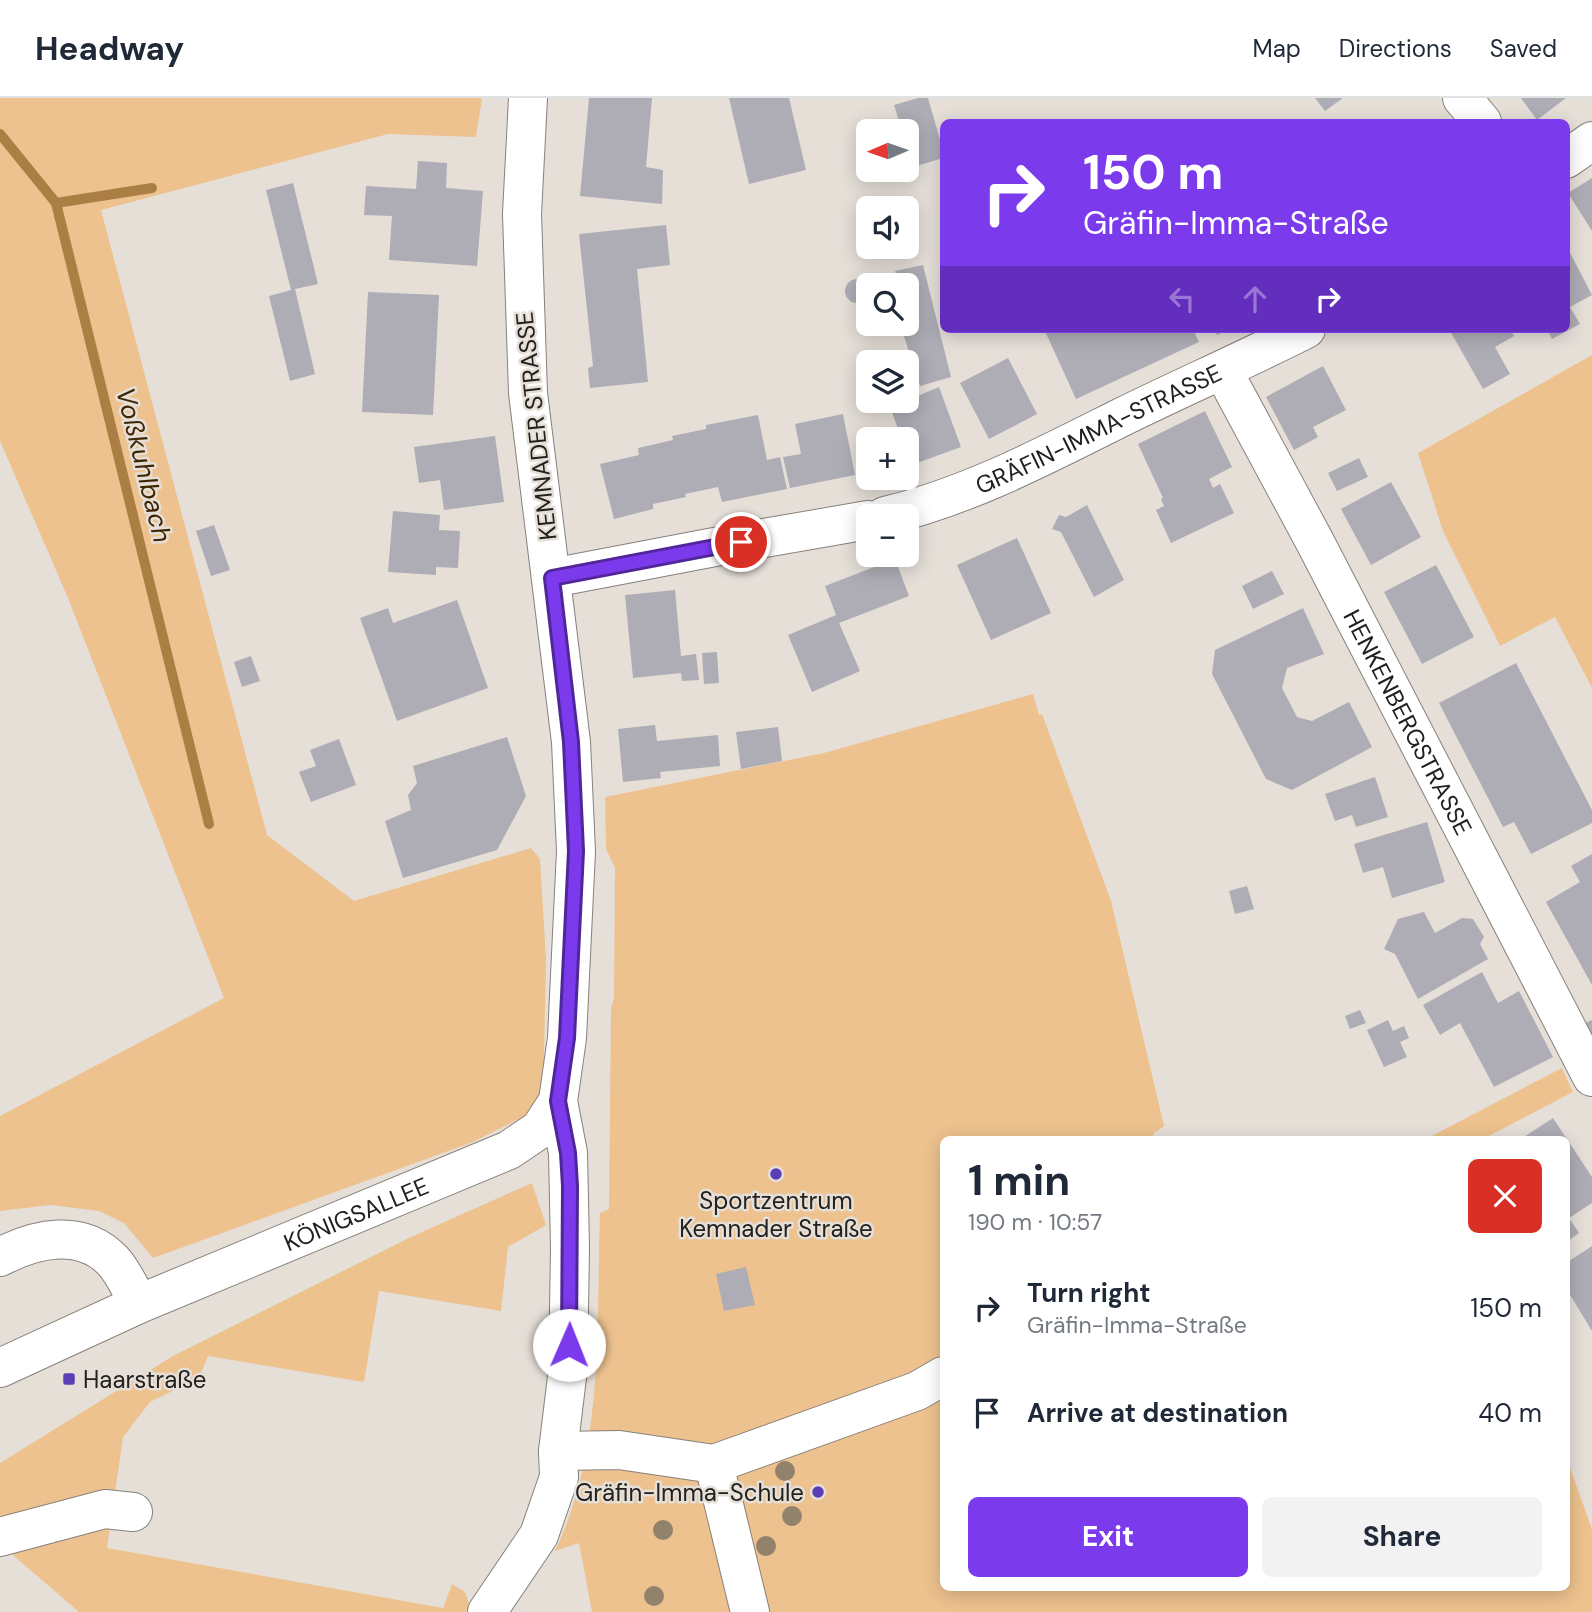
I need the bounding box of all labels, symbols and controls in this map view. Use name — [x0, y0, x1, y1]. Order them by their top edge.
text: Headway — [35, 27, 184, 70]
text: Map — [1253, 33, 1301, 64]
text: Directions — [1339, 33, 1452, 64]
text: Saved — [1490, 33, 1557, 64]
north arrow — [856, 119, 919, 182]
map controls — [856, 119, 919, 567]
text: 150 m — [1083, 140, 1223, 204]
icon: right — [968, 147, 1059, 238]
button: sound — [856, 196, 919, 259]
text: Gräfin-Imma-Straße — [1083, 202, 1389, 244]
button: search — [856, 273, 919, 336]
icon: left — [1163, 280, 1201, 318]
icon: ahead — [1236, 280, 1274, 318]
icon: right — [1309, 280, 1347, 318]
street label: KEMNADER STRASSE — [509, 310, 563, 542]
button: layers — [856, 350, 919, 413]
street label: GRÄFIN-IMMA-STRASSE — [971, 357, 1226, 500]
water label: Voßkuhlbach — [108, 384, 180, 546]
button: + — [856, 427, 919, 490]
button: − — [856, 504, 919, 567]
pin — [711, 512, 771, 572]
icon: arrive — [722, 523, 760, 561]
street label: HENKENBERGSTRASSE — [1337, 604, 1479, 840]
text: 1 min — [968, 1153, 1070, 1208]
button: close — [1468, 1159, 1542, 1233]
marker: Sportzentrum Kemnader Straße — [768, 1166, 784, 1182]
street label: KÖNIGSALLEE — [279, 1170, 433, 1258]
place label: Sportzentrum Kemnader Straße — [679, 1185, 873, 1244]
text: 190 m · 10:57 — [968, 1207, 1102, 1237]
text: Turn right — [1027, 1276, 1151, 1310]
icon: right — [968, 1289, 1006, 1327]
text: 150 m — [1470, 1291, 1542, 1325]
position arrow — [532, 1308, 606, 1382]
text: Gräfin-Imma-Straße — [1027, 1310, 1247, 1340]
place label: Haarstraße — [83, 1364, 206, 1395]
marker: Haarstraße — [61, 1371, 77, 1387]
icon: arrive — [968, 1394, 1006, 1432]
text: Arrive at destination — [1027, 1396, 1288, 1430]
text: 40 m — [1478, 1396, 1542, 1430]
place label: Gräfin-Imma-Schule — [575, 1477, 804, 1508]
marker: Gräfin-Imma-Schule — [810, 1484, 826, 1500]
button: Exit — [968, 1497, 1248, 1577]
button: Share — [1262, 1497, 1542, 1577]

